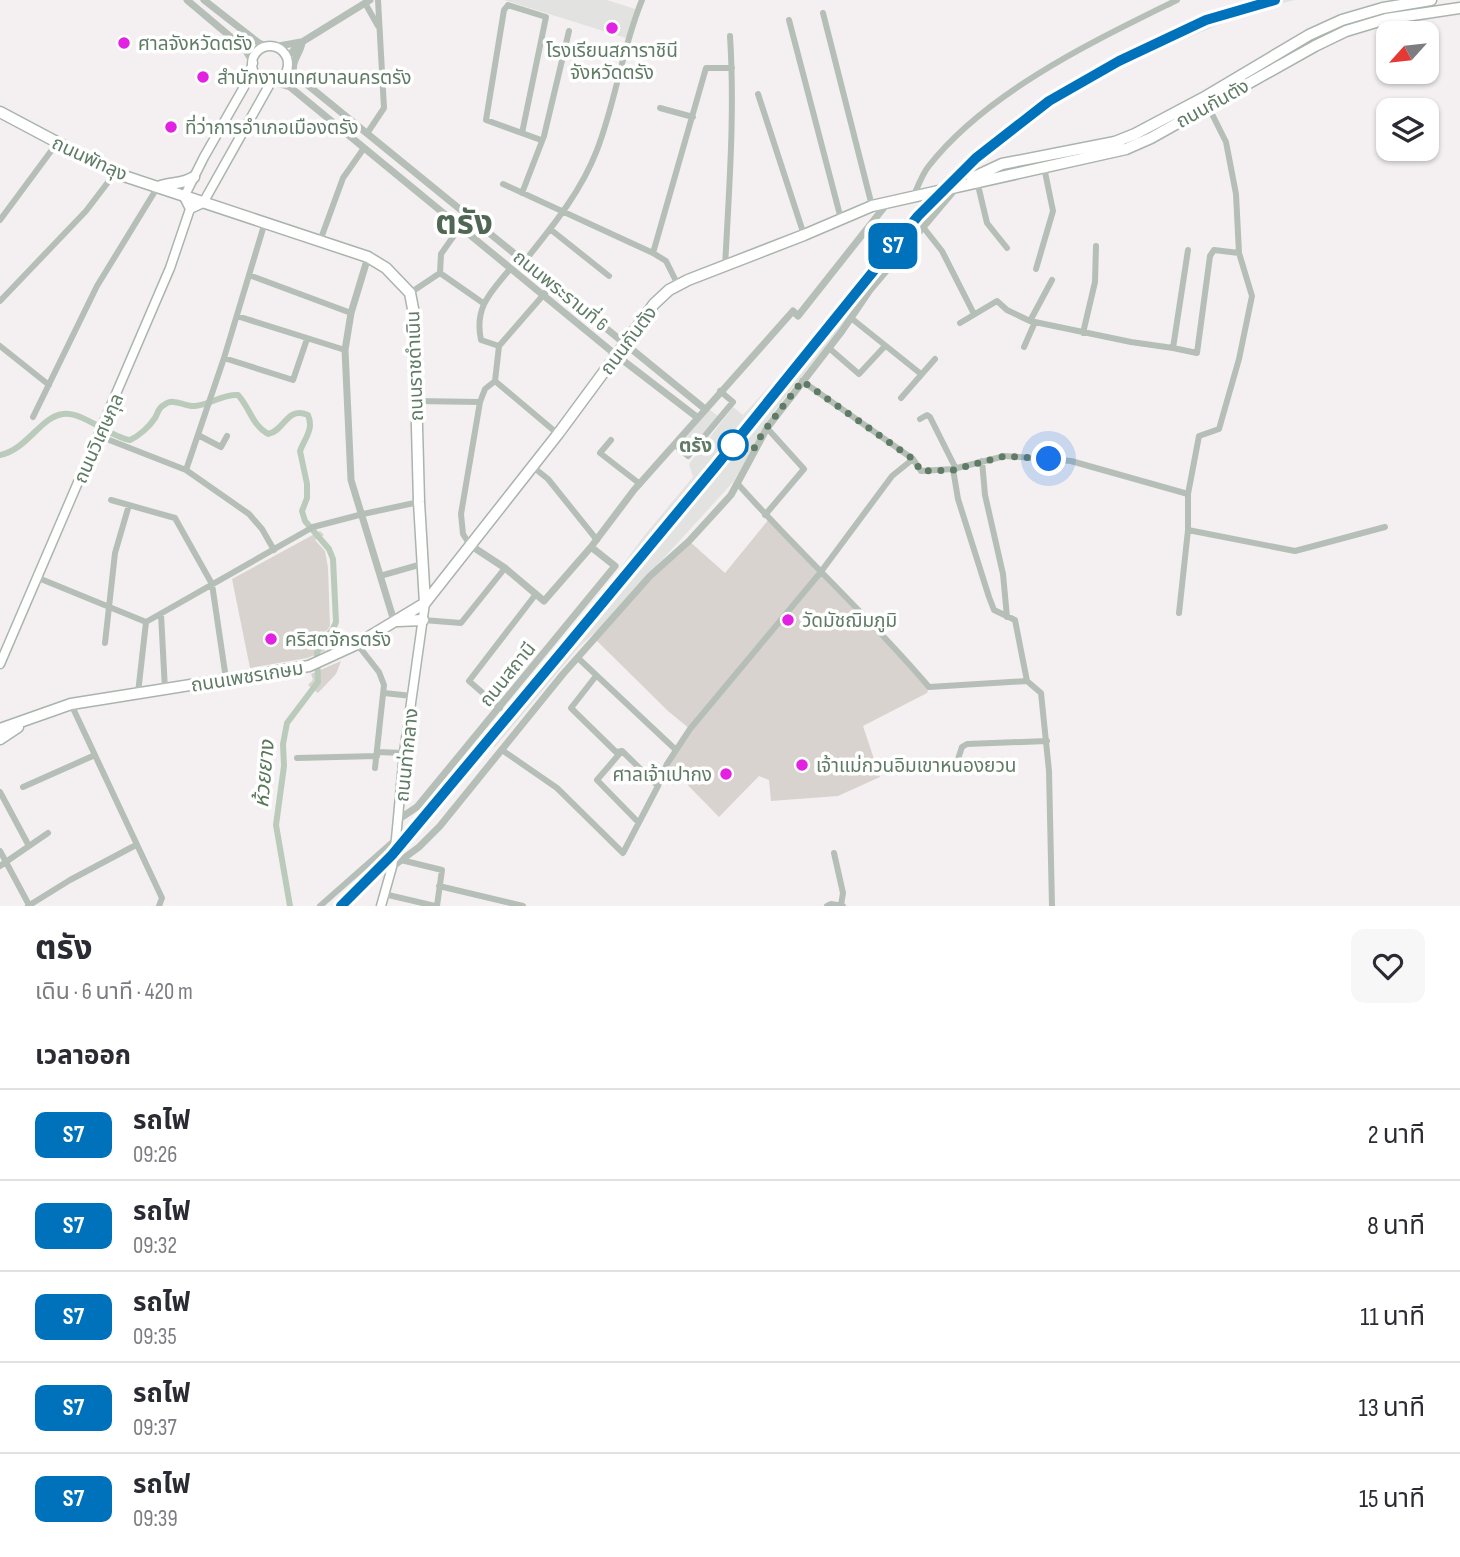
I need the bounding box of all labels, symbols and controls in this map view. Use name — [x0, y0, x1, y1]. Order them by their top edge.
marker: โรงเรียนสภาราชินี จังหวัดตรัง — [604, 20, 620, 36]
north arrow — [1376, 21, 1438, 84]
map controls — [1376, 21, 1439, 161]
place label: ศาลจังหวัดตรัง — [138, 33, 253, 56]
marker: ศาลจังหวัดตรัง — [116, 35, 132, 51]
place label: โรงเรียนสภาราชินี จังหวัดตรัง — [546, 40, 678, 85]
place label: สำนักงานเทศบาลนครตรัง — [217, 67, 412, 90]
marker: สำนักงานเทศบาลนครตรัง — [195, 69, 211, 85]
street label: ถนนกันตัง — [1172, 75, 1253, 134]
button: layers — [1376, 98, 1439, 161]
place label: ที่ว่าการอำเภอเมืองตรัง — [185, 114, 359, 140]
marker: ที่ว่าการอำเภอเมืองตรัง — [163, 119, 179, 135]
street label: ถนนพัทลุง — [48, 132, 131, 187]
district label: ตรัง — [435, 204, 493, 244]
line badge: S7 — [862, 223, 924, 269]
text: S7 — [882, 231, 904, 260]
street label: ถนนพระรามที่ 6 — [508, 244, 614, 336]
street label: ถนนกันตัง — [596, 302, 662, 380]
street label: ถนนราชดำเนิน — [402, 310, 429, 422]
street label: ถนนวิเศษกุล — [69, 390, 129, 487]
marker: ตรัง — [718, 430, 748, 460]
place label: ตรัง — [679, 435, 712, 458]
your location — [1031, 441, 1066, 476]
place label: วัดมัชฌิมภูมิ — [802, 610, 897, 633]
marker: วัดมัชฌิมภูมิ — [780, 612, 796, 628]
place label: คริสตจักรตรัง — [285, 629, 391, 652]
marker: คริสตจักรตรัง — [263, 631, 279, 647]
street label: ถนนสถานี — [475, 638, 541, 712]
street label: ถนนเพชรเกษม — [189, 657, 305, 698]
street label: ถนนท่ากลาง — [390, 707, 424, 803]
water label: ห้วยยาง — [249, 738, 280, 809]
place label: เจ้าเเม่กวนอิมเขาหนองยวน — [816, 754, 1016, 778]
marker: เจ้าเเม่กวนอิมเขาหนองยวน — [794, 757, 810, 773]
place label: ศาลเจ้าเปากง — [612, 763, 712, 787]
marker: ศาลเจ้าเปากง — [718, 766, 734, 782]
text: ตรัง — [35, 929, 93, 969]
button: heart — [1351, 929, 1425, 1003]
text: เดิน · 6 นาที · 420 m — [35, 978, 193, 1006]
text: เวลาออก — [35, 1041, 131, 1072]
text: รถไฟ — [133, 1106, 190, 1137]
text: S7 — [63, 1120, 84, 1149]
text: 2 นาที — [1368, 1120, 1425, 1151]
text: 09:26 — [133, 1141, 177, 1169]
text: รถไฟ — [133, 1197, 190, 1228]
text: S7 — [63, 1211, 84, 1240]
text: 8 นาที — [1367, 1211, 1425, 1242]
text: 09:32 — [133, 1232, 177, 1260]
text: รถไฟ — [133, 1288, 190, 1319]
text: S7 — [63, 1302, 84, 1331]
text: 11 นาที — [1360, 1302, 1425, 1333]
text: 09:35 — [133, 1323, 177, 1351]
text: รถไฟ — [133, 1379, 190, 1410]
text: S7 — [63, 1393, 84, 1422]
text: 13 นาที — [1359, 1393, 1425, 1424]
text: 09:37 — [133, 1414, 177, 1442]
text: รถไฟ — [133, 1470, 190, 1501]
text: S7 — [63, 1484, 84, 1513]
text: 15 นาที — [1359, 1484, 1425, 1515]
text: 09:39 — [133, 1505, 178, 1533]

